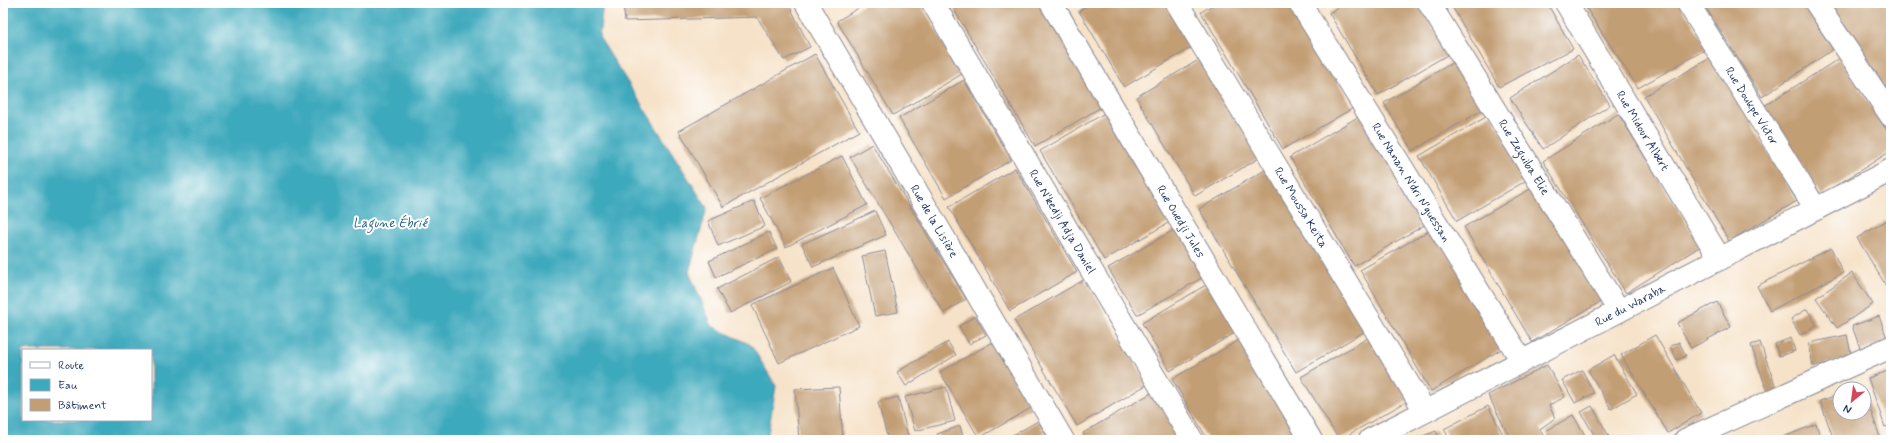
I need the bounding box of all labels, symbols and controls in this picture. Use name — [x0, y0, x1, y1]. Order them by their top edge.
street label: Rue Doukpe Victor — [1721, 64, 1781, 148]
street label: Rue Midour Albert — [1612, 88, 1673, 175]
street label: Rue Zeguiba Elie — [1494, 117, 1553, 199]
street label: Rue Nanan N'dri N'guessan — [1367, 120, 1453, 246]
street label: Rue Moussa Keïta — [1270, 164, 1331, 251]
street label: Rue N'kedji Adja Daniel — [1025, 167, 1099, 277]
street label: Rue de la Lisière — [906, 182, 961, 261]
street label: Rue Ouedji Jules — [1152, 183, 1208, 261]
water label: Lagune Ébrié — [353, 214, 429, 234]
street label: Rue du Waraba — [1593, 281, 1669, 331]
legend — [22, 349, 152, 421]
text: Route — [58, 358, 84, 374]
text: Eau — [58, 378, 78, 394]
north arrow — [1832, 381, 1872, 421]
text: Bâtiment — [58, 398, 107, 414]
text: N — [1841, 401, 1854, 417]

